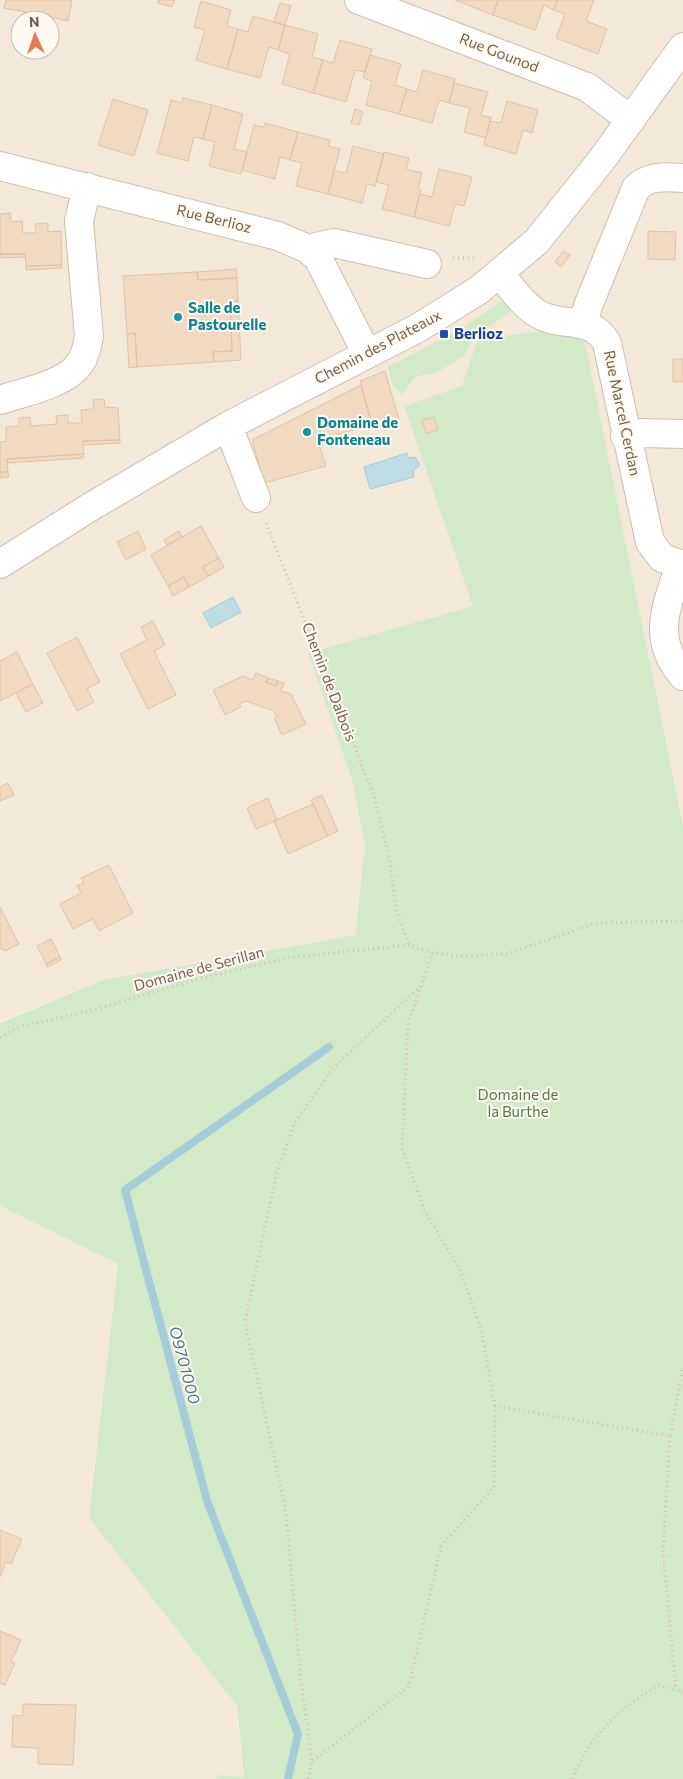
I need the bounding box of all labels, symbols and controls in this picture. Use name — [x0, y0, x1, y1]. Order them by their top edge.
north arrow — [10, 10, 60, 60]
text: N — [29, 13, 40, 30]
street label: Rue Gounod — [457, 29, 542, 75]
street label: Rue Berlioz — [175, 200, 254, 236]
place label: Salle de Pastourelle — [188, 298, 266, 333]
street label: Chemin des Plateaux — [311, 305, 444, 387]
marker: Salle de Pastourelle — [172, 311, 184, 323]
place label: Berlioz — [454, 324, 503, 342]
marker: Berlioz — [438, 328, 450, 340]
street label: Rue Marcel Cerdan — [601, 348, 645, 477]
place label: Domaine de Fonteneau — [317, 413, 398, 448]
marker: Domaine de Fonteneau — [301, 426, 313, 438]
street label: Chemin de Dalbois — [299, 620, 361, 744]
street label: Domaine de Serillan — [132, 942, 266, 994]
park label: Domaine de la Burthe — [478, 1085, 558, 1120]
water label: O9701000 — [166, 1324, 205, 1406]

